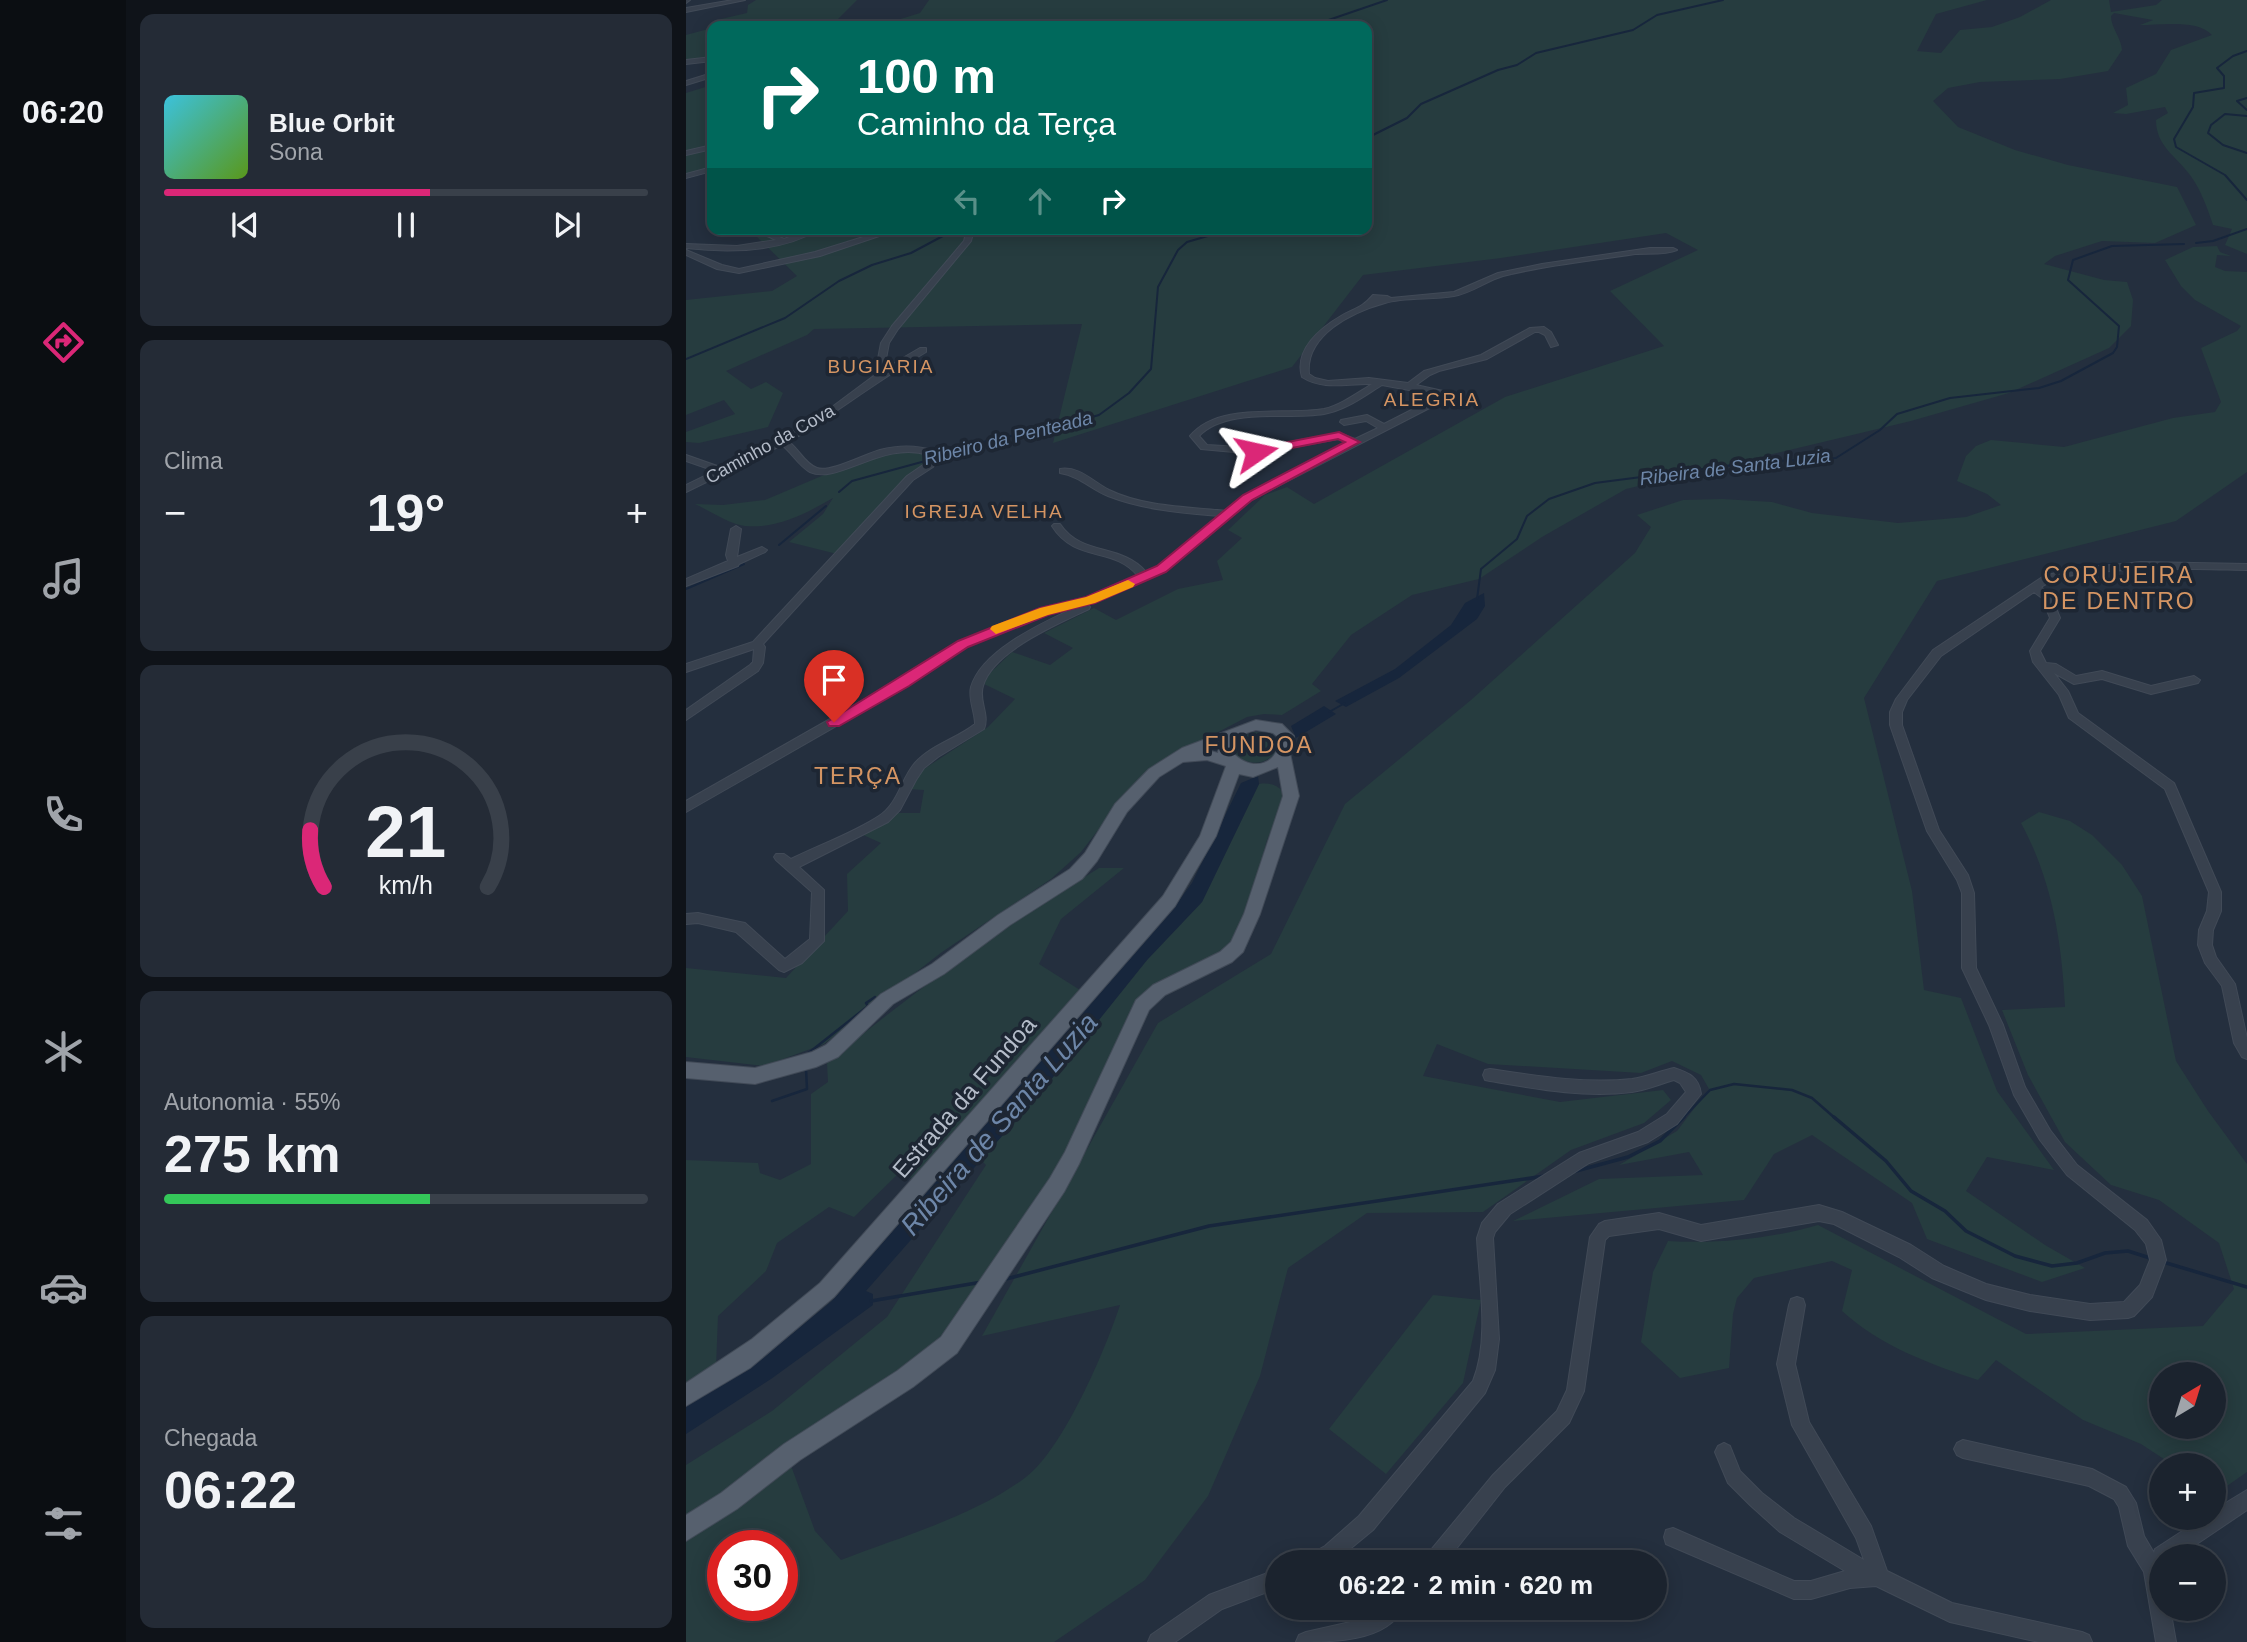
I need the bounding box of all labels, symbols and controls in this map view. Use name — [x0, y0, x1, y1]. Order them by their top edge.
icon: right — [742, 49, 833, 140]
text: 100 m — [857, 49, 996, 103]
text: 06:20 — [22, 94, 104, 130]
text: Caminho da Terça — [857, 106, 1116, 142]
text: Blue Orbit — [269, 108, 395, 138]
text: Sona — [269, 139, 323, 165]
icon: left — [948, 182, 986, 220]
icon: ahead — [1021, 182, 1059, 220]
icon: right — [1094, 182, 1132, 220]
icon: previous — [226, 206, 264, 244]
icon: pause — [387, 206, 425, 244]
icon: next — [548, 206, 586, 244]
icon: directions — [39, 318, 88, 367]
district label: BUGIARIA — [828, 356, 934, 377]
district label: ALEGRIA — [1384, 389, 1480, 410]
street label: Caminho da Cova — [702, 400, 839, 488]
water label: Ribeiro da Penteada — [921, 407, 1095, 469]
position arrow — [1219, 415, 1293, 489]
water label: Ribeira de Santa Luzia — [1638, 445, 1832, 489]
text: Clima — [164, 448, 223, 474]
text: 19° — [367, 484, 445, 542]
text: − — [164, 492, 186, 534]
text: + — [626, 492, 648, 534]
district label: IGREJA VELHA — [904, 501, 1064, 522]
icon: music — [39, 554, 88, 603]
district label: CORUJEIRA DE DENTRO — [2042, 562, 2196, 614]
pin — [804, 650, 864, 722]
icon: arrive — [815, 661, 853, 699]
district label: FUNDOA — [1204, 732, 1314, 758]
district label: TERÇA — [814, 763, 902, 789]
icon: phone — [39, 790, 88, 839]
text: 21 — [366, 791, 446, 872]
text: km/h — [379, 871, 433, 899]
water label: Ribeira de Santa Luzia — [894, 1007, 1104, 1241]
street label: Estrada da Fundoa — [887, 1011, 1042, 1183]
icon: climate — [39, 1027, 88, 1076]
text: Autonomia · 55% — [164, 1089, 340, 1115]
text: 275 km — [164, 1125, 340, 1183]
icon: car — [39, 1263, 88, 1312]
north arrow — [2149, 1362, 2226, 1438]
map controls — [2149, 1362, 2226, 1621]
text: Chegada — [164, 1425, 257, 1451]
button: + — [2149, 1453, 2226, 1530]
text: 06:22 — [164, 1461, 297, 1519]
icon: filters — [39, 1499, 88, 1548]
speed limit sign: 30 — [707, 1530, 798, 1621]
button: − — [2149, 1544, 2226, 1621]
text: 06:22 · 2 min · 620 m — [1339, 1570, 1593, 1600]

